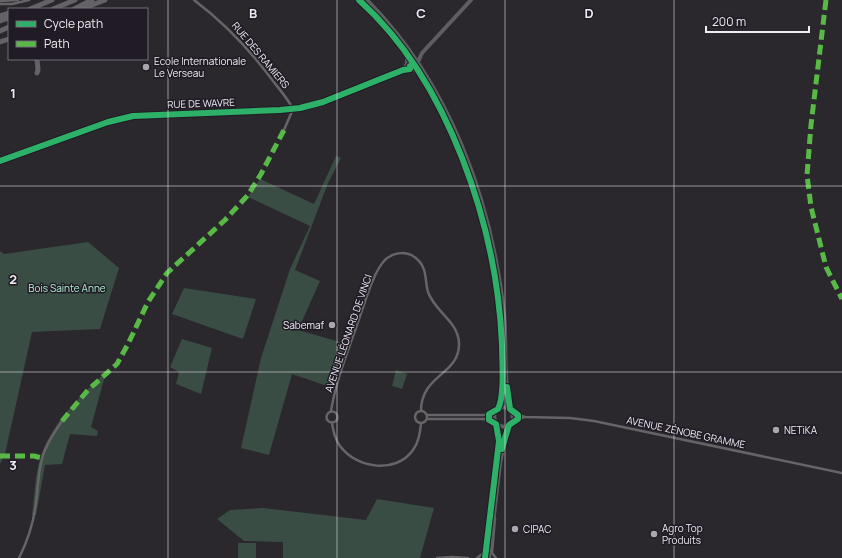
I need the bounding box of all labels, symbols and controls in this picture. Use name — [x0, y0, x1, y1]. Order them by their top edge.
text: B — [249, 4, 257, 22]
text: C — [416, 4, 426, 22]
text: D — [584, 4, 594, 22]
legend — [8, 8, 148, 60]
scale bar — [706, 8, 809, 34]
text: 200 m — [712, 13, 746, 30]
text: Cycle path — [44, 15, 103, 32]
street label: RUE DES RAMIERS — [229, 19, 293, 91]
text: Path — [44, 35, 70, 52]
place label: Ecole Internationale Le Verseau — [154, 54, 246, 80]
marker: Ecole Internationale Le Verseau — [141, 62, 151, 72]
text: 1 — [10, 84, 16, 102]
street label: RUE DE WAVRE — [167, 95, 235, 111]
text: 2 — [9, 270, 17, 288]
street label: AVENUE LÉONARD DE VINCI — [321, 272, 375, 394]
park label: Bois Sainte Anne — [28, 281, 106, 295]
place label: Sabemaf — [283, 318, 324, 332]
marker: Sabemaf — [327, 320, 337, 330]
street label: AVENUE ZÉNOBE GRAMME — [625, 413, 747, 451]
place label: NETiKA — [784, 423, 818, 437]
marker: NETiKA — [771, 425, 781, 435]
text: 3 — [9, 456, 17, 474]
place label: Agro Top Produits — [662, 521, 703, 547]
place label: CIPAC — [523, 522, 551, 536]
marker: CIPAC — [510, 524, 520, 534]
marker: Agro Top Produits — [649, 529, 659, 539]

